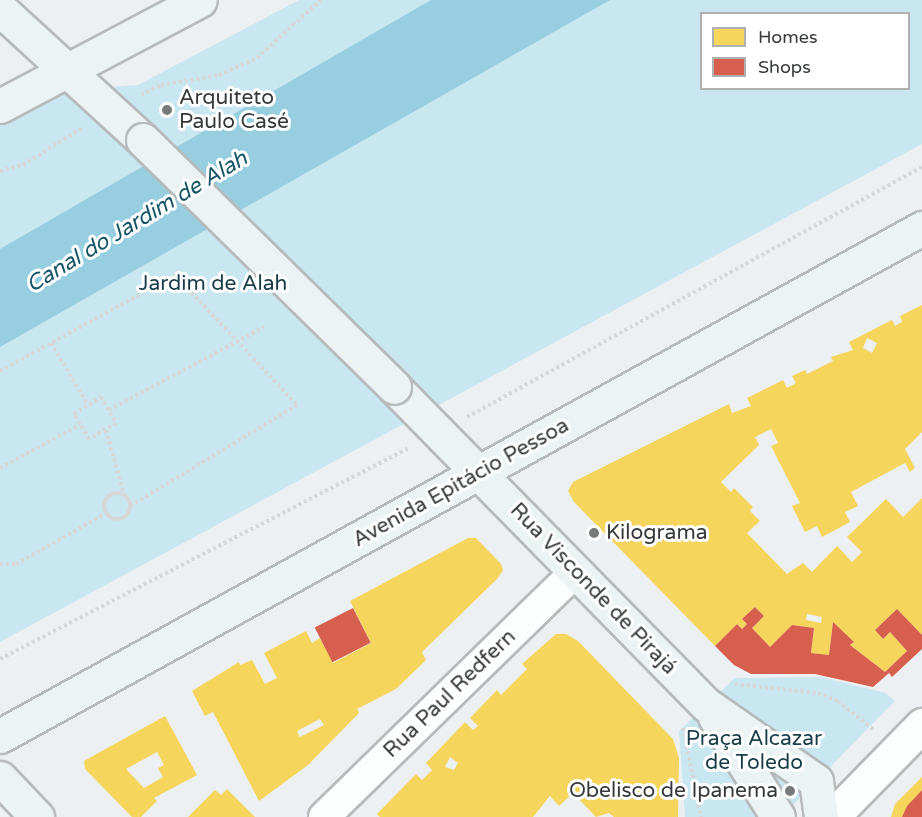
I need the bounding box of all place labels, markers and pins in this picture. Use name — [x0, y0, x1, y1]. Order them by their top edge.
place label: Arquiteto Paulo Casé — [179, 85, 289, 135]
marker: Arquiteto Paulo Casé — [160, 103, 174, 117]
place label: Kilograma — [606, 520, 707, 546]
marker: Kilograma — [587, 526, 601, 540]
place label: Obelisco de Ipanema — [569, 778, 778, 804]
marker: Obelisco de Ipanema — [783, 784, 797, 798]

